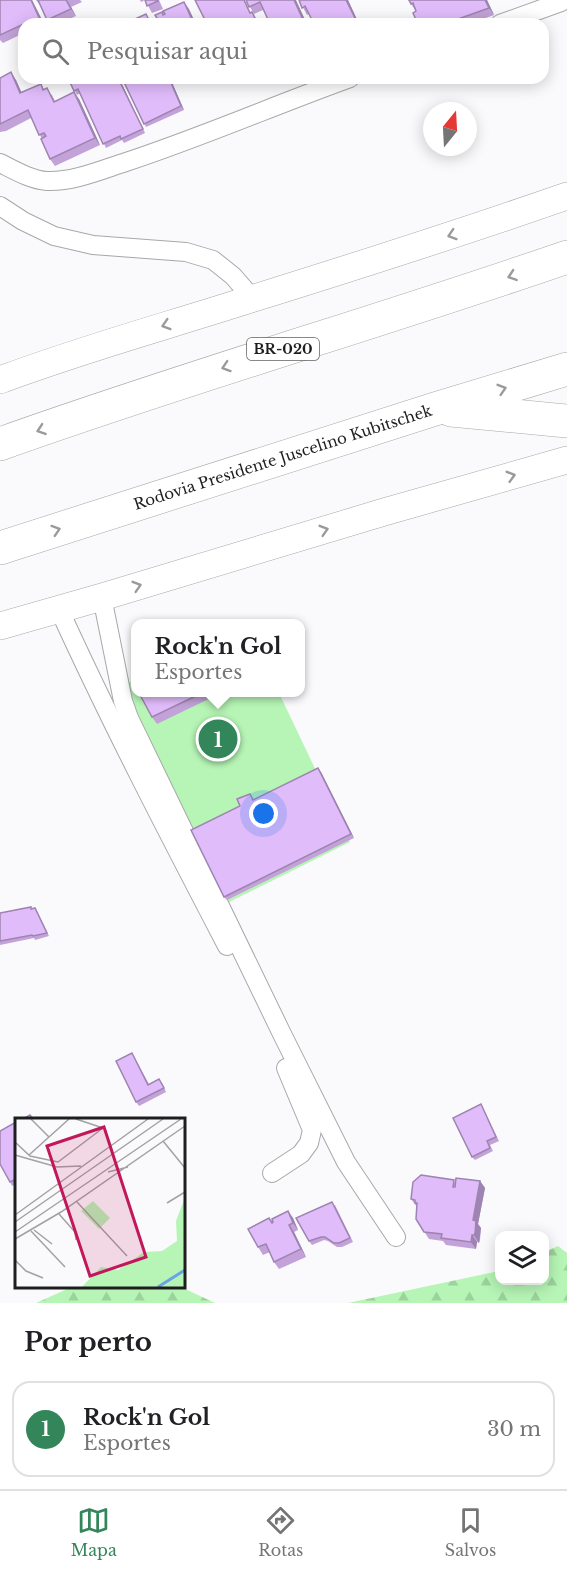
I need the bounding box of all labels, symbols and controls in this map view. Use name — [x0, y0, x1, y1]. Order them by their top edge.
search box — [18, 18, 549, 84]
icon: search — [39, 35, 72, 68]
text: Pesquisar aqui — [87, 38, 248, 65]
north arrow — [423, 102, 477, 156]
one-way arrow — [447, 228, 458, 240]
one-way arrow — [507, 269, 518, 282]
one-way arrow — [161, 318, 172, 330]
road number: BR-020 — [247, 338, 319, 360]
one-way arrow — [221, 360, 232, 372]
one-way arrow — [496, 384, 507, 396]
street label: Rodovia Presidente Juscelino Kubitschek — [131, 400, 435, 514]
one-way arrow — [36, 422, 47, 435]
one-way arrow — [505, 471, 516, 483]
one-way arrow — [50, 525, 61, 537]
one-way arrow — [318, 525, 329, 537]
one-way arrow — [131, 581, 142, 593]
popup — [131, 619, 305, 697]
text: Rock'n Gol — [154, 633, 282, 660]
text: Esportes — [154, 660, 242, 684]
pin: 1 — [198, 716, 238, 762]
your location — [249, 799, 278, 828]
inset map — [15, 1118, 184, 1288]
map controls — [495, 1231, 549, 1285]
button: layers — [495, 1231, 549, 1285]
text: Por perto — [24, 1326, 152, 1358]
text: Rock'n Gol — [83, 1404, 210, 1431]
text: 1 — [41, 1417, 50, 1441]
text: 30 m — [487, 1417, 541, 1441]
text: Esportes — [83, 1431, 171, 1455]
tab: Mapa — [71, 1504, 117, 1560]
tab: Rotas — [258, 1504, 303, 1560]
tab: Salvos — [445, 1504, 496, 1560]

